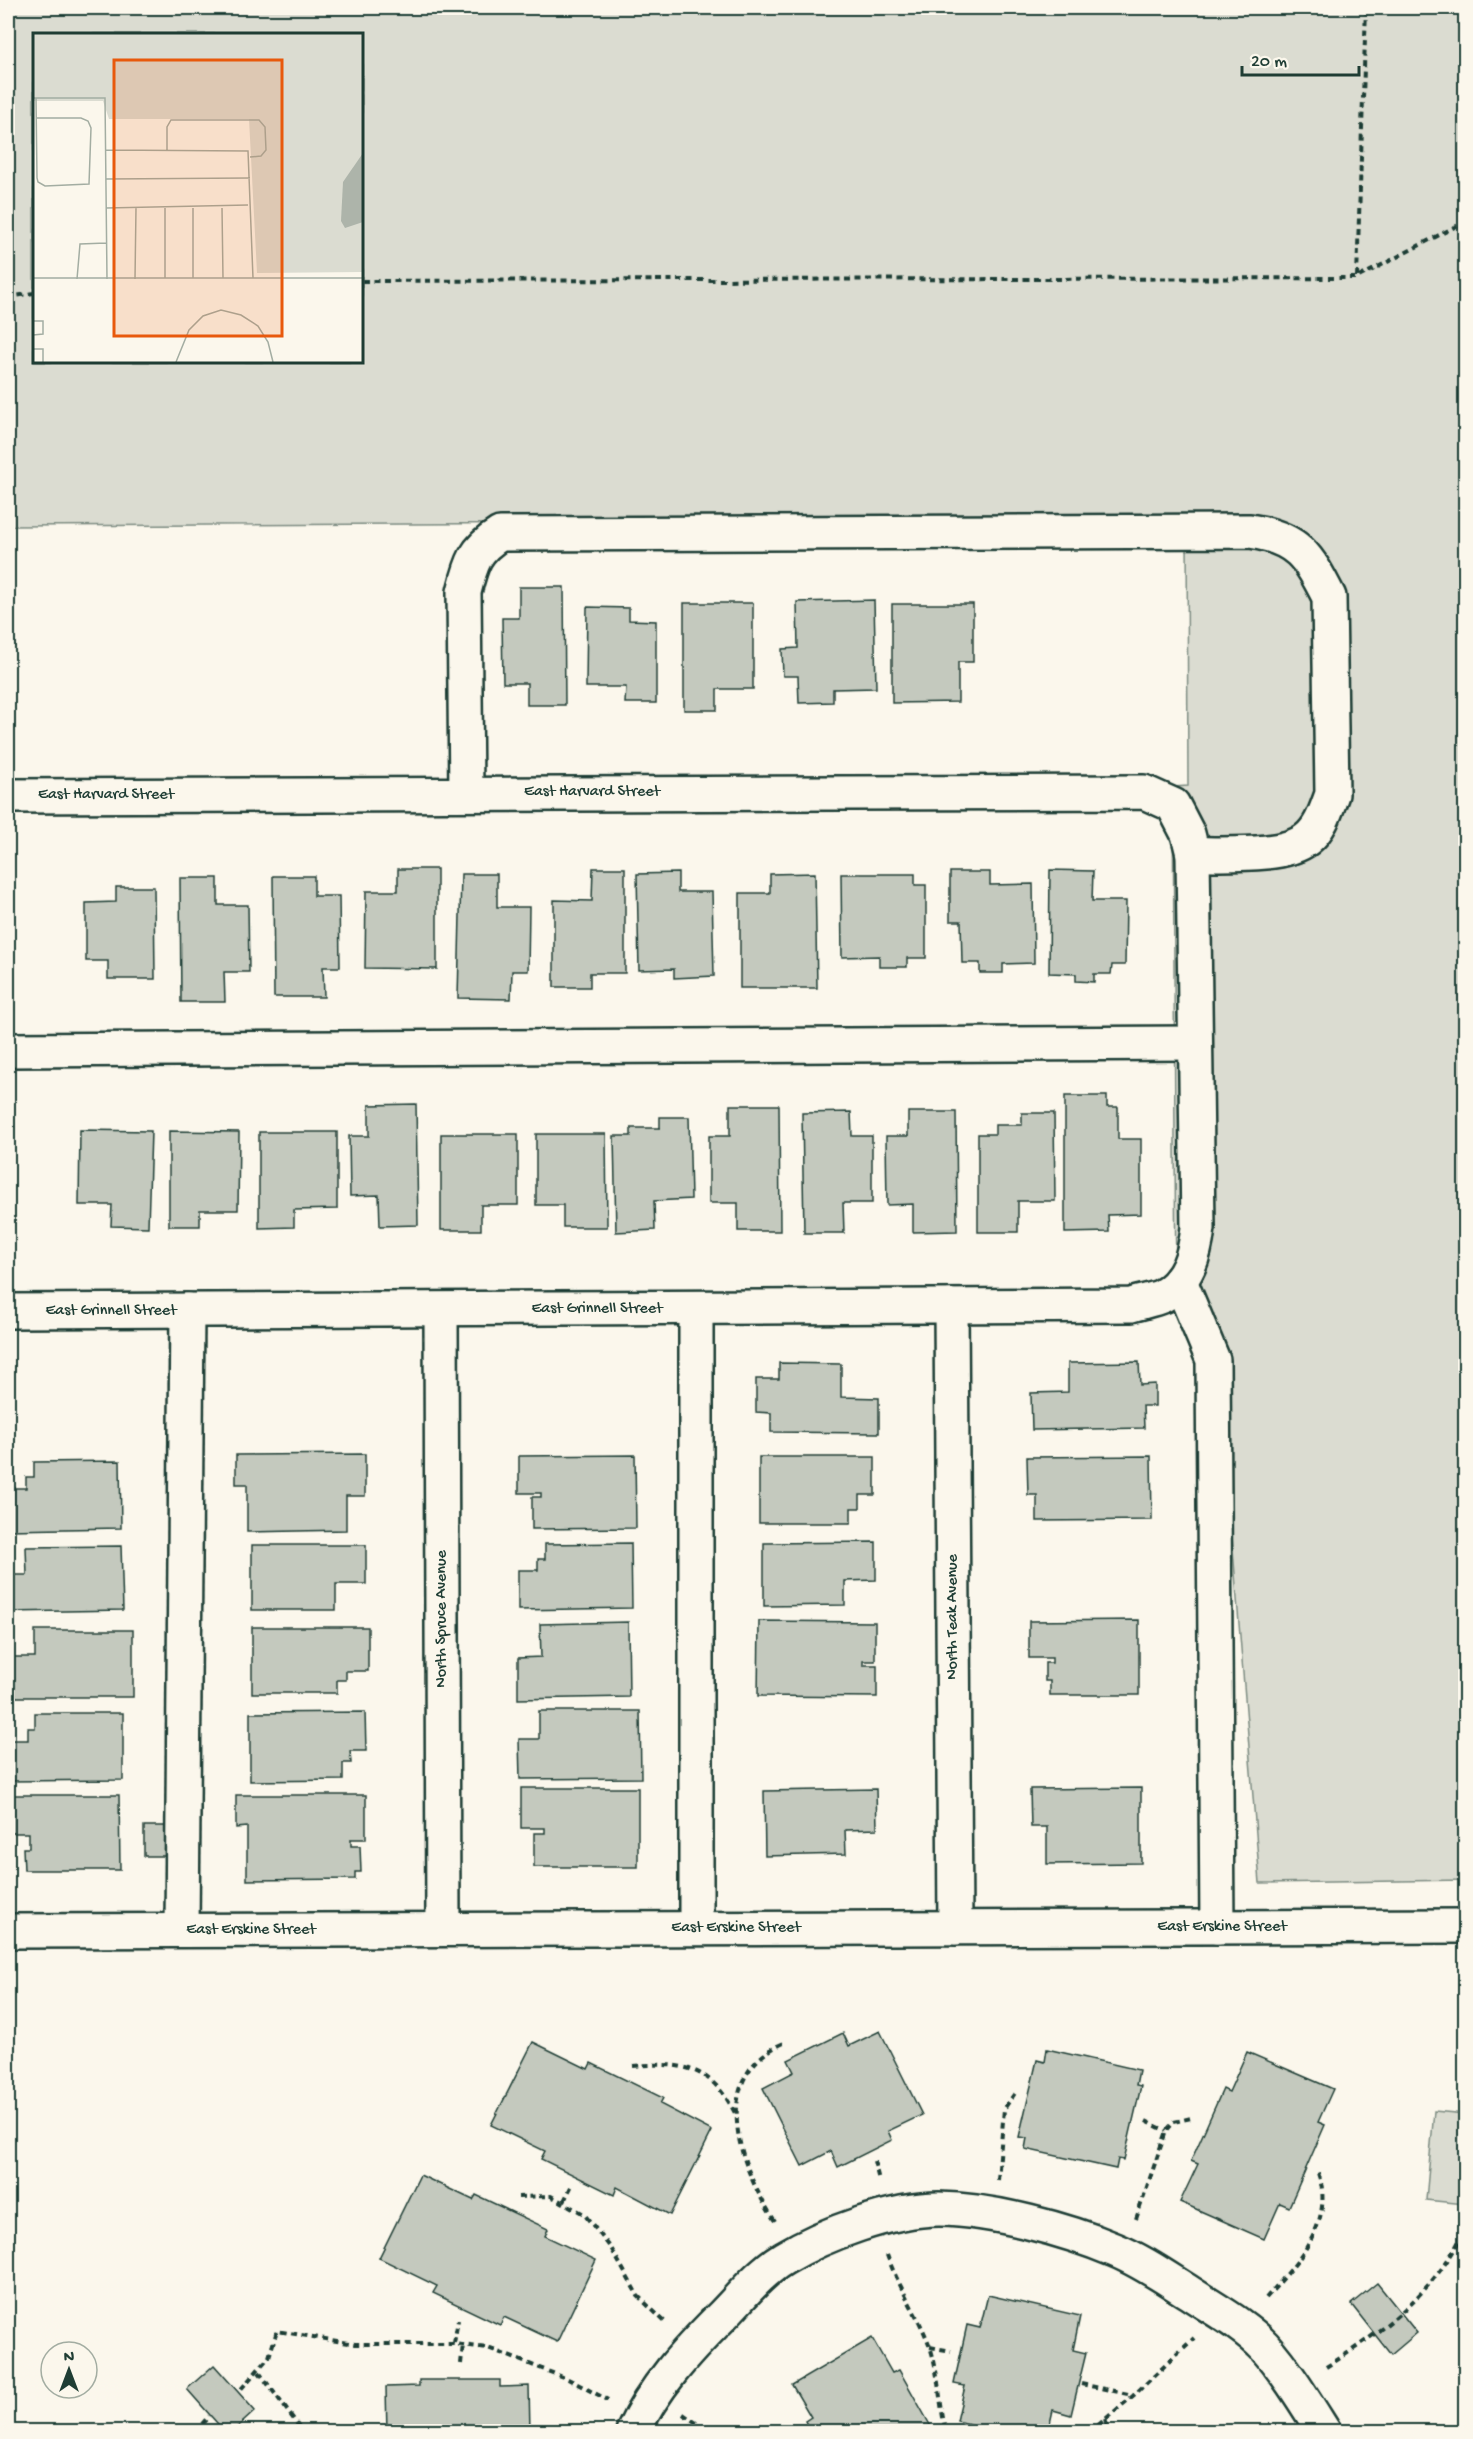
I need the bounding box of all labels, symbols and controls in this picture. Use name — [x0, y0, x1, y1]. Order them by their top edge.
inset map — [33, 33, 363, 363]
scale bar — [1242, 39, 1359, 77]
text: 20 m — [1251, 52, 1287, 73]
street label: East Harvard Street — [524, 783, 662, 802]
street label: East Harvard Street — [38, 786, 176, 805]
street label: East Grinnell Street — [531, 1300, 664, 1319]
street label: East Grinnell Street — [45, 1302, 178, 1321]
street label: North Spruce Avenue — [433, 1550, 452, 1688]
street label: North Teak Avenue — [944, 1553, 963, 1680]
street label: East Erskine Street — [1157, 1918, 1288, 1937]
street label: East Erskine Street — [671, 1919, 802, 1938]
street label: East Erskine Street — [186, 1921, 317, 1940]
north arrow — [39, 2340, 99, 2400]
text: N — [64, 2349, 75, 2368]

